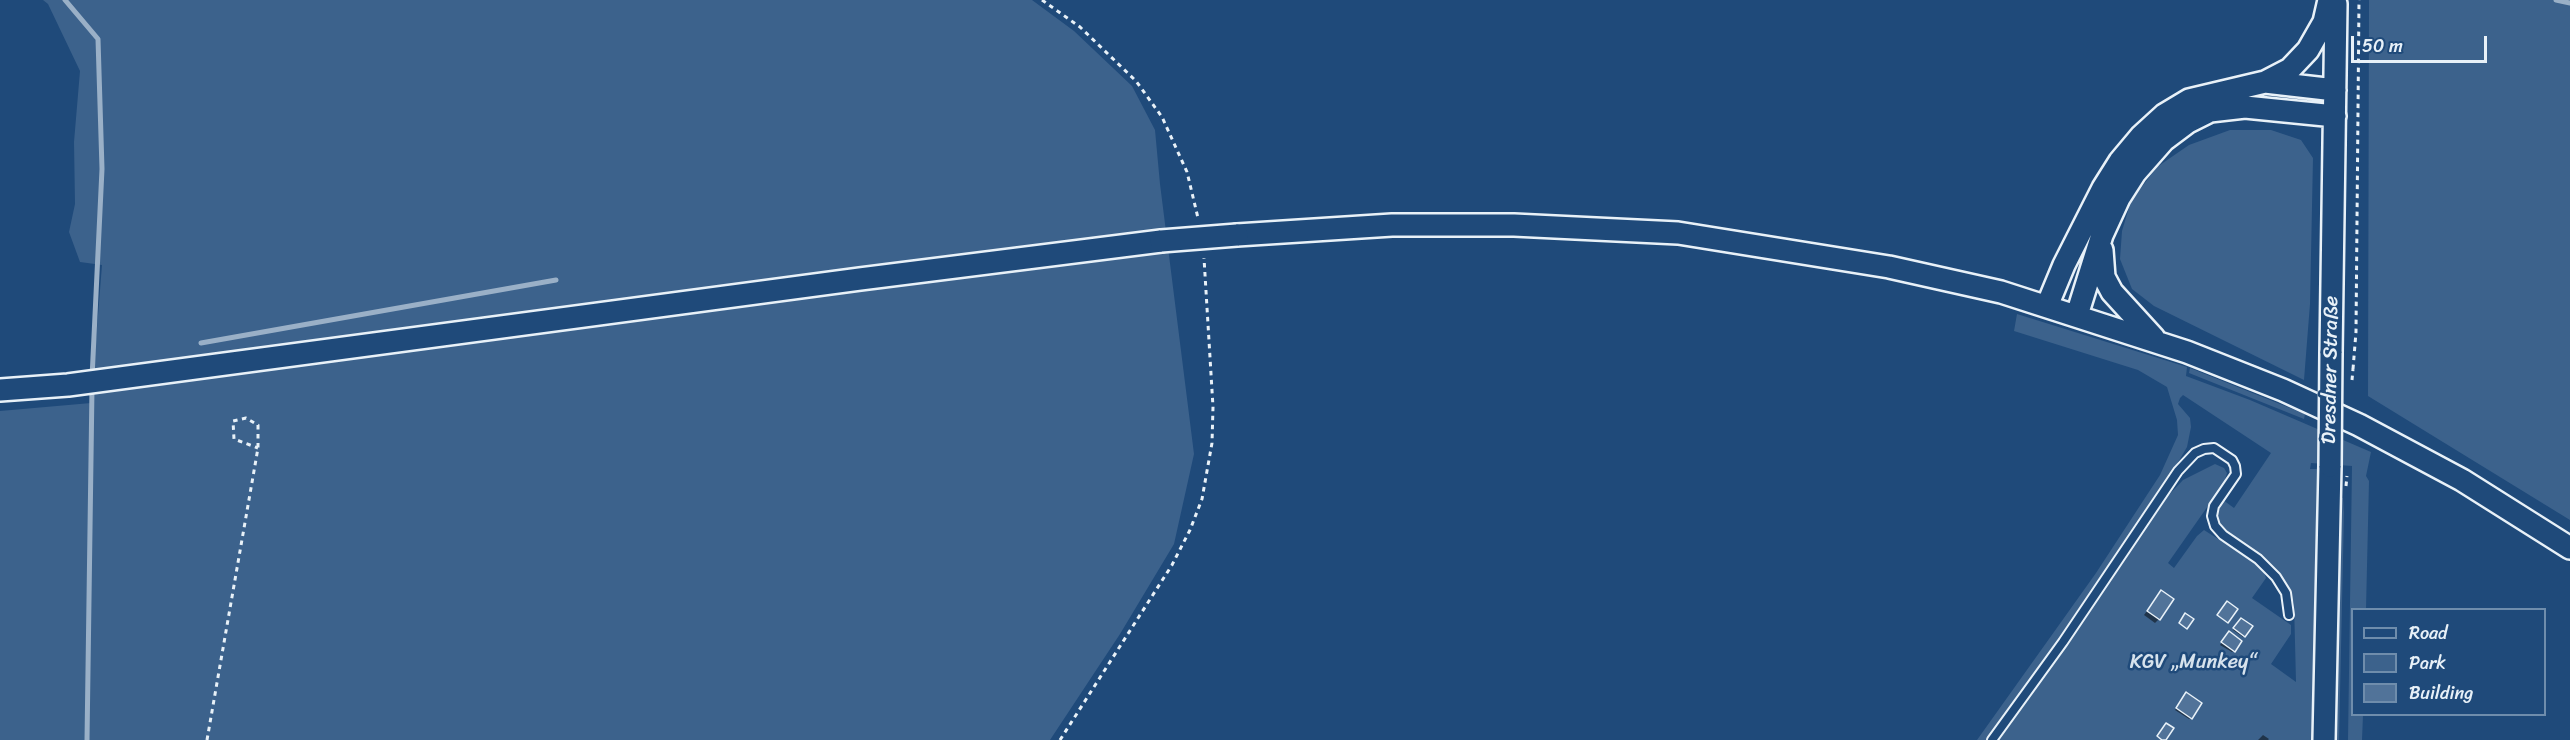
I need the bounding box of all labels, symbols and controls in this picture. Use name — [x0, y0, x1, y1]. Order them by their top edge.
scale bar — [2354, 24, 2490, 62]
text: 50 m — [2362, 30, 2403, 62]
street label: Dresdner Straße — [2318, 296, 2344, 444]
legend — [2351, 608, 2546, 716]
text: Road — [2409, 617, 2448, 649]
text: Park — [2409, 647, 2446, 679]
park label: KGV „Munkey“ — [2130, 651, 2256, 675]
text: Building — [2409, 677, 2473, 709]

